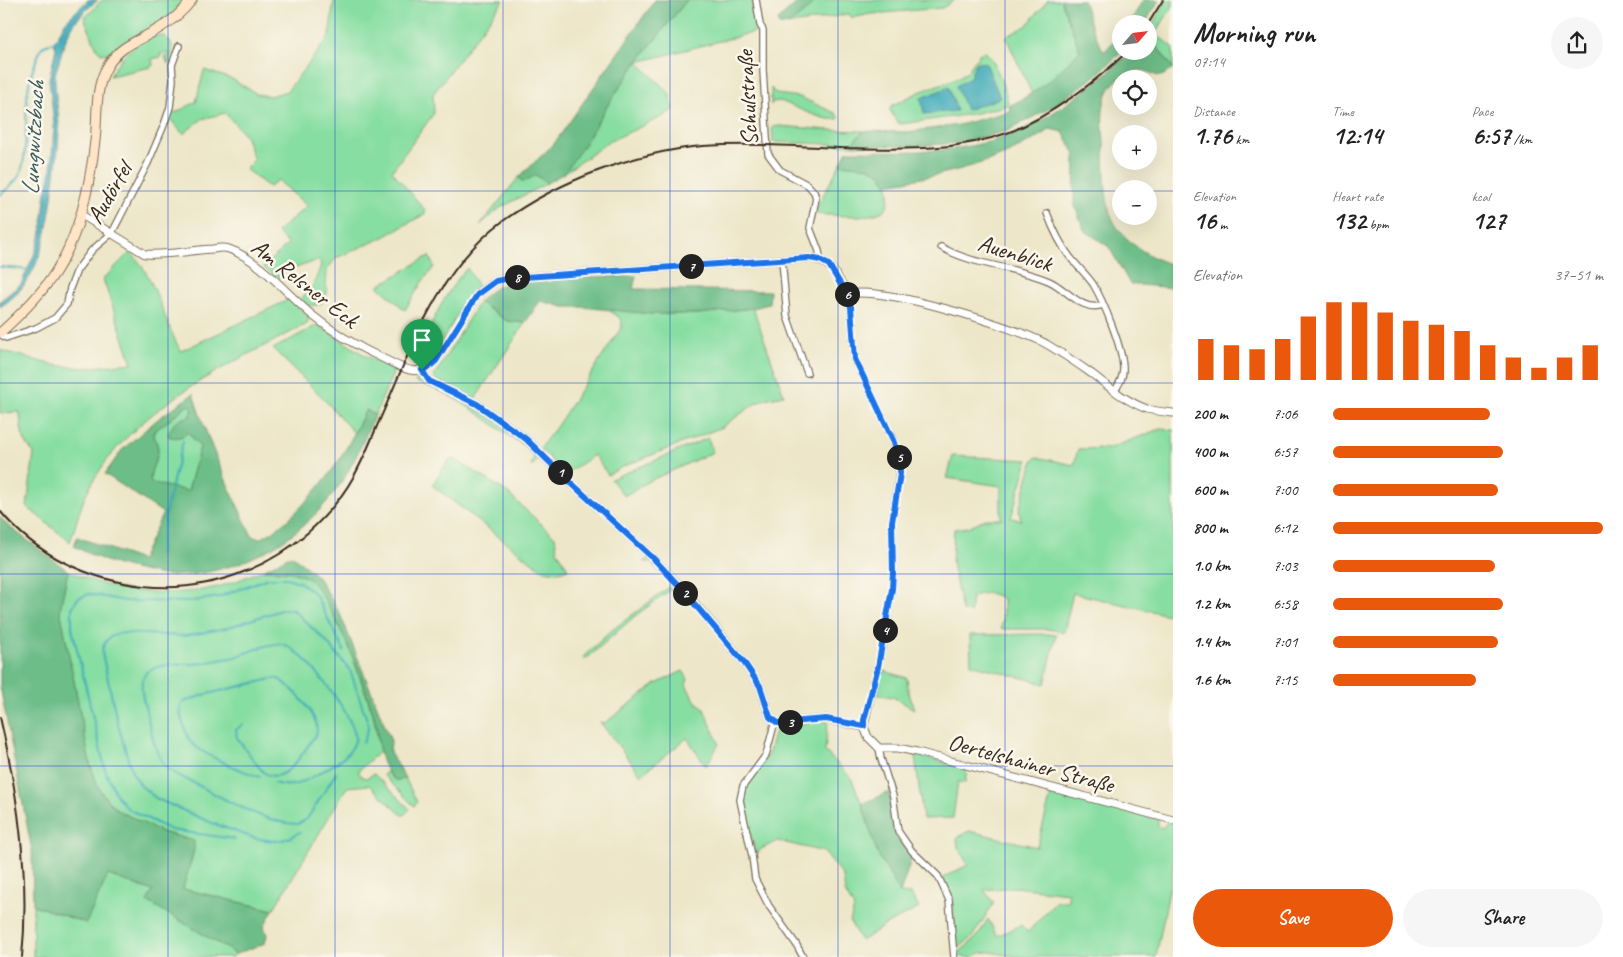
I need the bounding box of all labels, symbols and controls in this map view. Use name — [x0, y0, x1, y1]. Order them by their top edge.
north arrow — [1112, 15, 1158, 60]
map controls — [1112, 15, 1157, 225]
text: Morning run — [1193, 15, 1315, 50]
button: share — [1551, 17, 1603, 69]
street label: Schulstraße — [729, 47, 764, 146]
text: 07:14 — [1193, 52, 1225, 72]
button: locate — [1112, 70, 1157, 115]
water label: Lungwitzbach — [14, 79, 52, 196]
text: Distance — [1193, 103, 1235, 120]
text: Time — [1332, 103, 1354, 120]
text: Pace — [1472, 103, 1493, 120]
text: 1.76 — [1193, 120, 1232, 152]
text: 12:14 — [1332, 120, 1382, 152]
text: 6:57 — [1472, 120, 1510, 152]
button: + — [1112, 125, 1157, 170]
text: km — [1232, 131, 1249, 148]
text: /km — [1510, 131, 1532, 148]
street label: Audörfel — [79, 153, 140, 229]
button: − — [1112, 180, 1157, 225]
text: Elevation — [1193, 188, 1236, 205]
text: Heart rate — [1332, 188, 1383, 205]
text: kcal — [1472, 188, 1490, 205]
text: 16 — [1193, 205, 1216, 237]
text: 132 — [1332, 205, 1366, 237]
text: 127 — [1472, 205, 1505, 237]
text: m — [1216, 216, 1227, 233]
text: bpm — [1366, 216, 1389, 233]
street label: Auenblick — [974, 228, 1058, 279]
street label: Am Relsner Eck — [246, 232, 366, 335]
pin: 7 — [678, 254, 704, 278]
text: 7 — [688, 258, 695, 275]
pin: 8 — [504, 264, 530, 290]
text: Elevation — [1193, 265, 1242, 285]
text: 37–51 m — [1554, 265, 1603, 285]
text: 8 — [514, 269, 521, 286]
pin: 6 — [834, 282, 860, 306]
text: 6 — [844, 286, 851, 303]
pin — [401, 319, 443, 370]
icon: arrive — [408, 326, 436, 354]
text: 200 m — [1193, 404, 1228, 424]
text: 7:06 — [1273, 404, 1298, 424]
text: 400 m — [1193, 442, 1228, 462]
text: 6:57 — [1273, 442, 1298, 462]
pin: 5 — [886, 444, 912, 470]
text: 5 — [896, 449, 903, 466]
pin: 1 — [548, 460, 572, 484]
text: 1 — [557, 464, 564, 481]
text: 600 m — [1193, 480, 1228, 500]
text: 7:00 — [1273, 480, 1298, 500]
text: 800 m — [1193, 518, 1228, 538]
text: 6:12 — [1273, 518, 1298, 538]
text: 1.0 km — [1193, 556, 1230, 576]
text: 7:03 — [1273, 556, 1298, 576]
pin: 2 — [672, 580, 698, 606]
text: 2 — [682, 585, 689, 602]
text: 1.2 km — [1193, 594, 1230, 614]
text: 6:58 — [1273, 594, 1298, 614]
pin: 4 — [872, 618, 898, 642]
text: 4 — [882, 622, 889, 639]
text: 1.4 km — [1193, 632, 1230, 652]
text: 7:01 — [1273, 632, 1298, 652]
text: 1.6 km — [1193, 670, 1231, 690]
text: 7:15 — [1273, 670, 1298, 690]
pin: 3 — [778, 710, 802, 734]
text: 3 — [787, 714, 794, 731]
street label: Oertelshainer Straße — [945, 727, 1119, 800]
button: Save — [1193, 889, 1393, 947]
button: Share — [1403, 889, 1603, 947]

